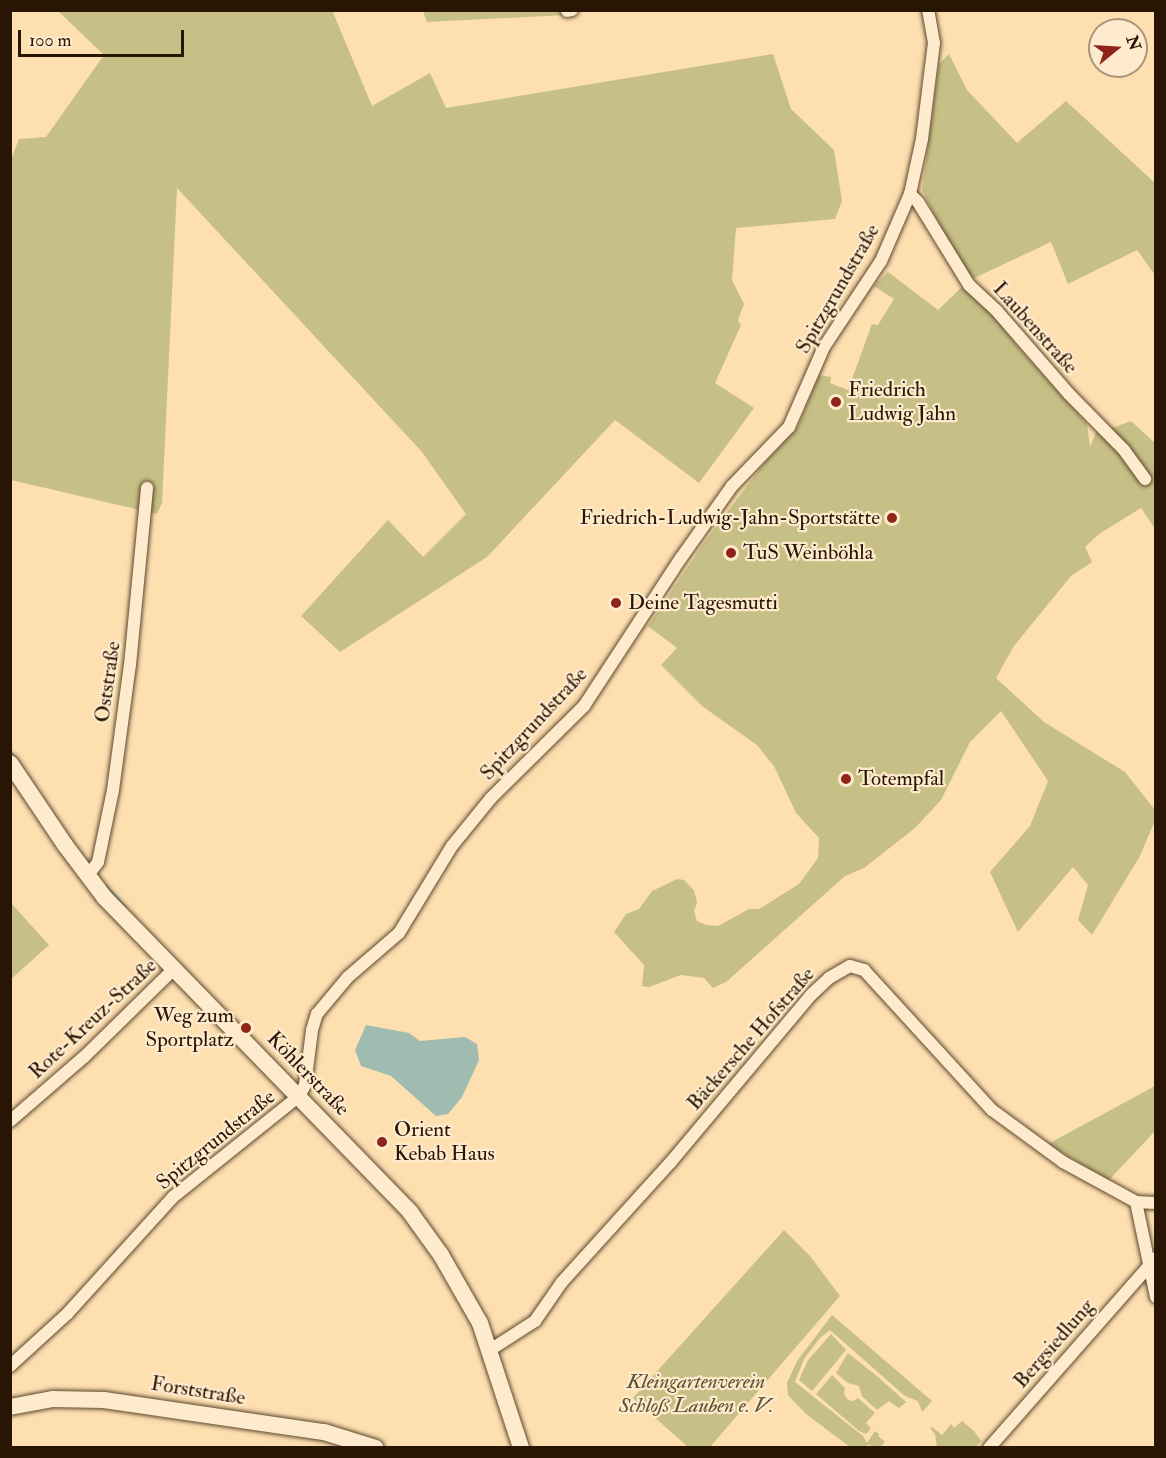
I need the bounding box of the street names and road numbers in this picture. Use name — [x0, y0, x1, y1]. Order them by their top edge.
street label: Spitzgrundstraße — [791, 220, 885, 358]
street label: Laubenstraße — [987, 277, 1083, 379]
street label: Oststraße — [90, 640, 126, 724]
street label: Spitzgrundstraße — [475, 662, 593, 786]
street label: Rote-Kreuz-Straße — [24, 953, 162, 1085]
street label: Bäckersche Hofstraße — [682, 962, 820, 1116]
street label: Köhlerstraße — [261, 1026, 355, 1122]
street label: Spitzgrundstraße — [152, 1084, 280, 1196]
street label: Bergsiedlung — [1008, 1294, 1100, 1394]
street label: Forststraße — [149, 1371, 247, 1411]

